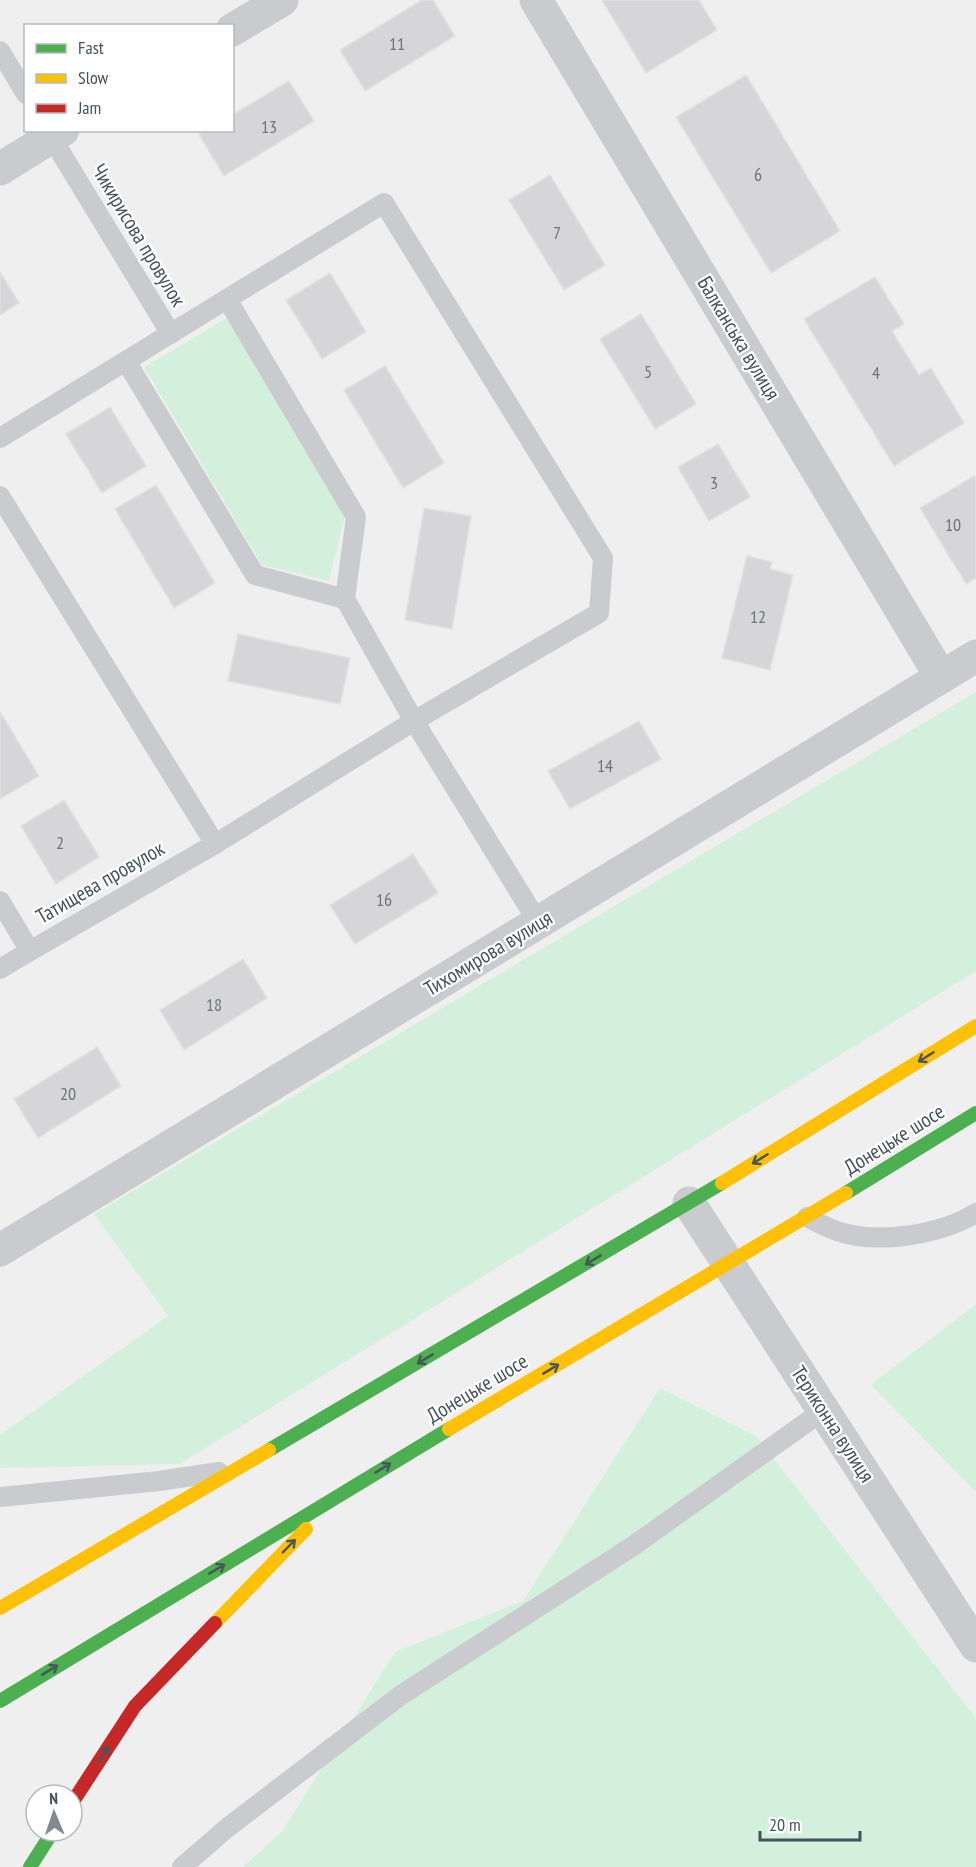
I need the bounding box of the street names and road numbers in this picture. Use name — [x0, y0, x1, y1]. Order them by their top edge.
street label: Чикирисова провулок — [86, 159, 192, 311]
street label: Балканська вулиця — [691, 271, 787, 405]
street label: Татищева провулок — [31, 834, 169, 930]
street label: Тихомирова вулиця — [419, 904, 557, 1002]
street label: Донецьке шосе — [839, 1097, 949, 1181]
street label: Донецьке шосе — [421, 1347, 533, 1429]
street label: Териконна вулиця — [785, 1361, 881, 1487]

